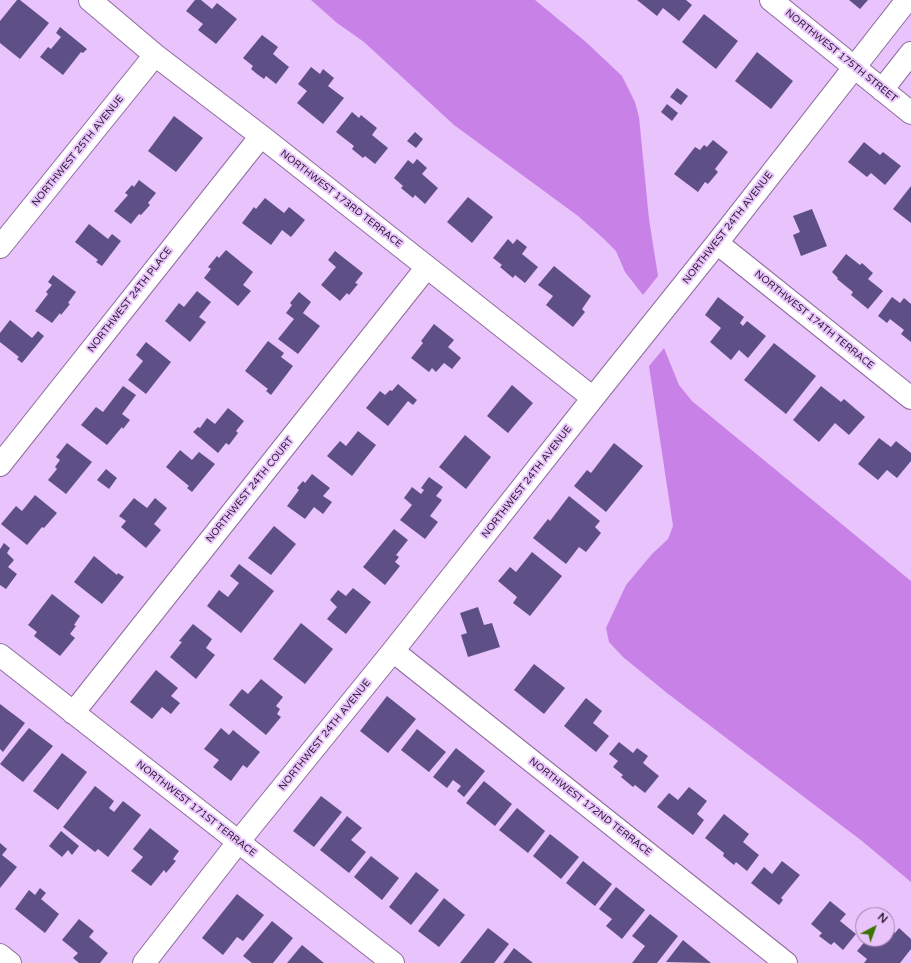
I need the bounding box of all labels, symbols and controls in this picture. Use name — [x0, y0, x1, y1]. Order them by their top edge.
street label: NORTHWEST 175TH STREET — [783, 7, 899, 105]
street label: NORTHWEST 25TH AVENUE — [30, 93, 126, 209]
street label: NORTHWEST 173RD TERRACE — [278, 148, 404, 250]
street label: NORTHWEST 24TH AVENUE — [680, 170, 776, 286]
street label: NORTHWEST 24TH PLACE — [85, 245, 175, 355]
street label: NORTHWEST 174TH TERRACE — [752, 268, 876, 372]
street label: NORTHWEST 24TH AVENUE — [479, 424, 575, 540]
street label: NORTHWEST 24TH COURT — [204, 435, 296, 545]
street label: NORTHWEST 24TH AVENUE — [277, 677, 373, 793]
street label: NORTHWEST 172ND TERRACE — [526, 755, 654, 859]
street label: NORTHWEST 171ST TERRACE — [134, 759, 258, 859]
north arrow — [855, 907, 895, 947]
text: N — [875, 911, 890, 926]

